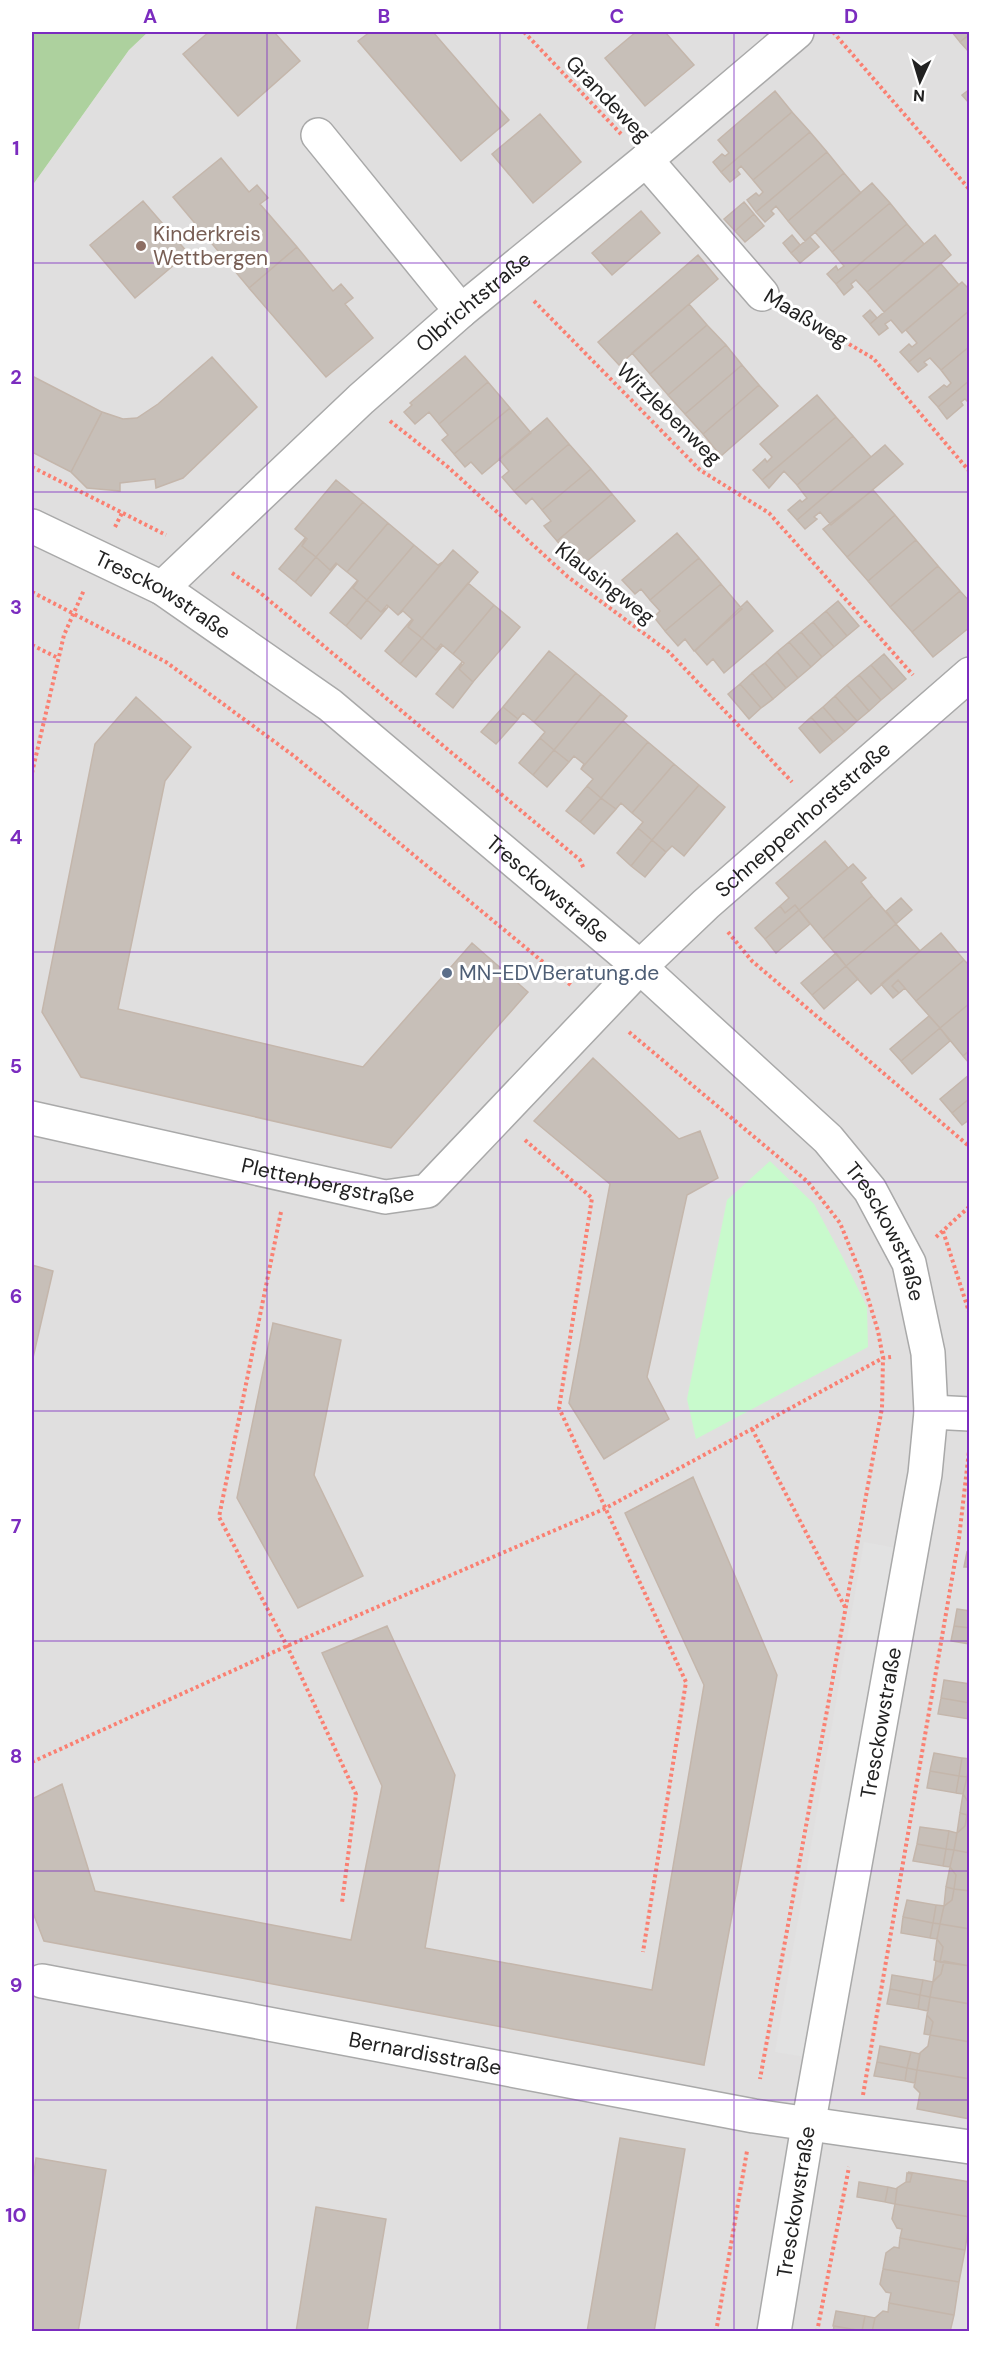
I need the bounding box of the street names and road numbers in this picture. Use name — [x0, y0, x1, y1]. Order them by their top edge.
street label: Grandeweg — [559, 49, 657, 149]
street label: Olbrichtstraße — [410, 245, 537, 358]
street label: Maaßweg — [759, 282, 854, 354]
street label: Witzlebenweg — [610, 357, 728, 472]
street label: Klausingweg — [550, 535, 661, 631]
street label: Tresckowstraße — [90, 544, 236, 646]
street label: Schneppenhorststraße — [709, 735, 897, 904]
street label: Tresckowstraße — [480, 829, 616, 949]
street label: Plettenbergstraße — [239, 1151, 416, 1211]
street label: Tresckowstraße — [839, 1156, 931, 1304]
street label: Tresckowstraße — [854, 1645, 908, 1801]
street label: Bernardisstraße — [346, 2025, 504, 2082]
street label: Tresckowstraße — [770, 2124, 822, 2280]

